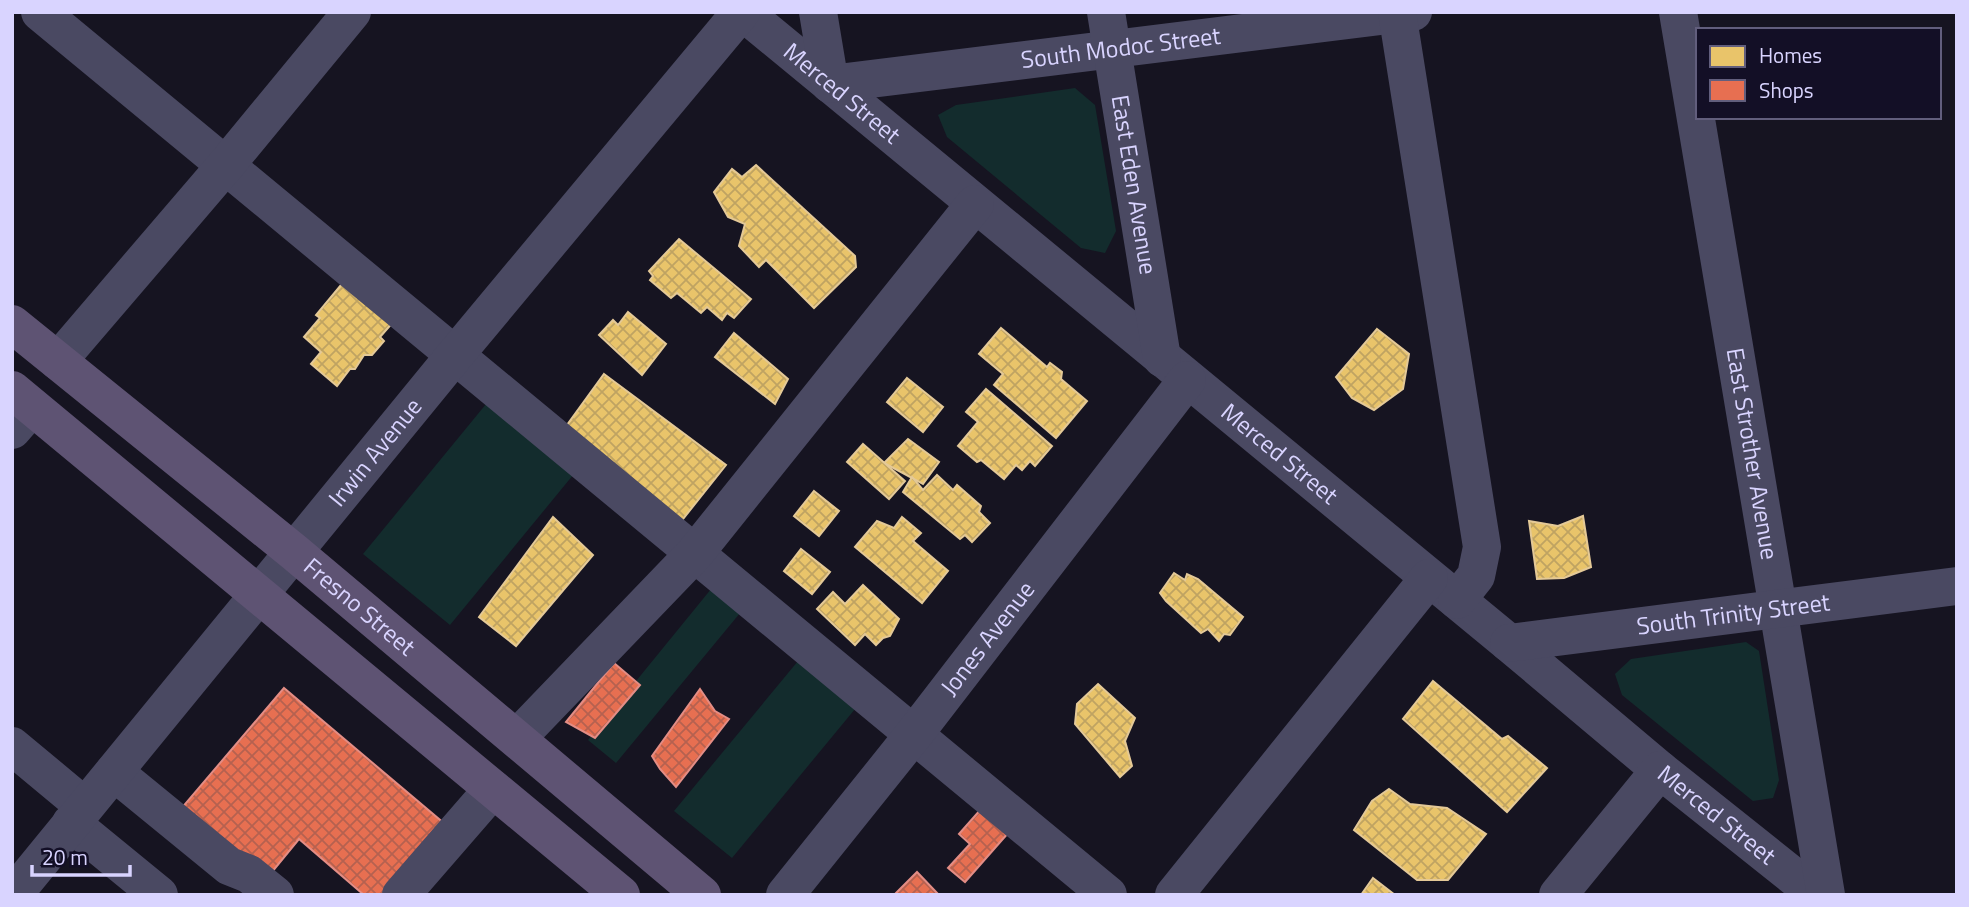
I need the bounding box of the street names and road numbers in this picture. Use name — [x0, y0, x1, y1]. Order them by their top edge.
street label: South Modoc Street — [1019, 17, 1223, 77]
street label: Merced Street — [776, 33, 909, 152]
street label: East Eden Avenue — [1103, 92, 1167, 277]
street label: East Strother Avenue — [1718, 345, 1789, 562]
street label: Irwin Avenue — [319, 390, 430, 514]
street label: Merced Street — [1214, 394, 1347, 513]
street label: Fresno Street — [296, 549, 424, 664]
street label: Jones Avenue — [931, 573, 1043, 703]
street label: South Trinity Street — [1634, 583, 1832, 644]
street label: Merced Street — [1650, 756, 1785, 873]

